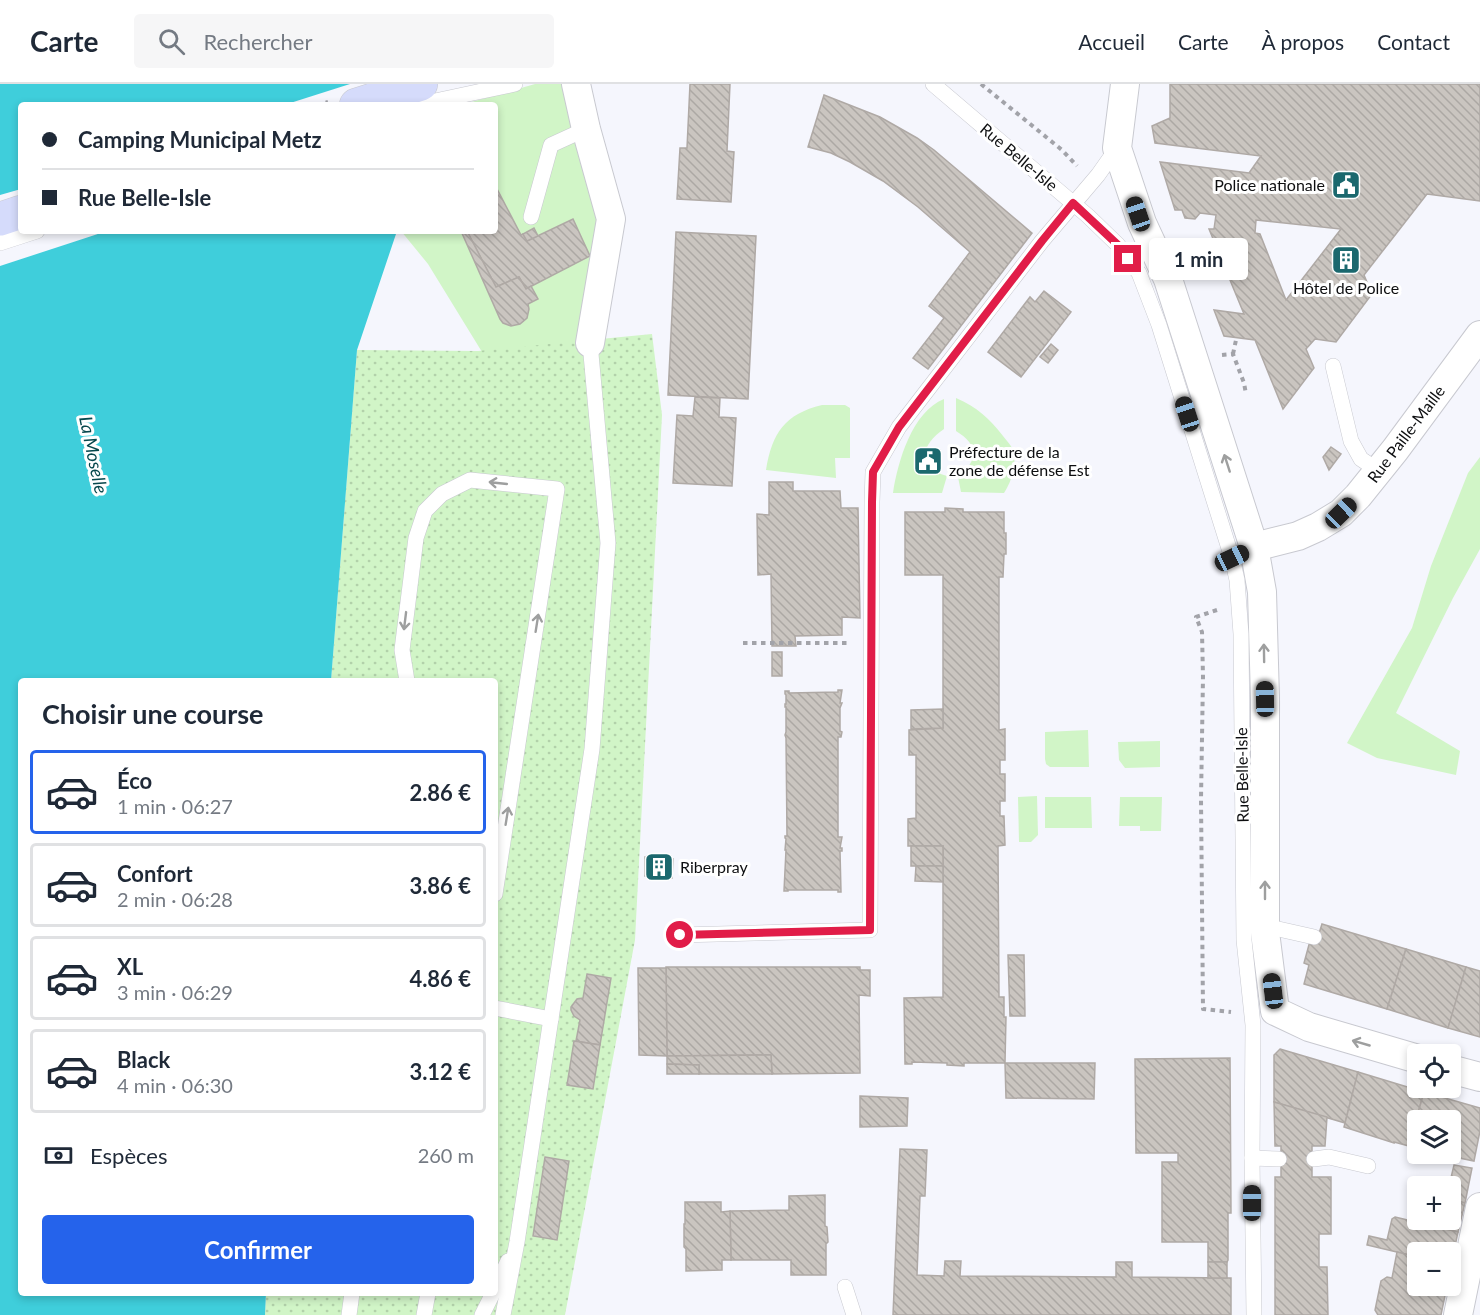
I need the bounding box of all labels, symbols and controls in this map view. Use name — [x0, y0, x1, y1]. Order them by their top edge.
search box — [134, 14, 554, 68]
text: Carte — [30, 24, 98, 58]
icon: search — [155, 25, 188, 58]
text: Rechercher — [203, 28, 312, 55]
text: Accueil — [1078, 29, 1145, 54]
text: Carte — [1178, 29, 1229, 54]
text: À propos — [1262, 29, 1344, 54]
text: Contact — [1377, 29, 1450, 54]
street label: Rue Belle-Isle — [977, 119, 1062, 194]
text: Camping Municipal Metz — [78, 126, 322, 153]
public building icon: Police nationale — [1330, 169, 1362, 201]
place label: Police nationale — [1214, 175, 1325, 194]
text: Rue Belle-Isle — [78, 184, 211, 211]
car — [1124, 194, 1152, 234]
callout: 1 min — [1149, 238, 1248, 280]
building icon: Hôtel de Police — [1330, 244, 1362, 276]
route end — [1114, 245, 1141, 272]
text: 1 min — [1174, 247, 1223, 271]
place label: Hôtel de Police — [1293, 278, 1399, 297]
street label: Rue Paille-Maille — [1363, 381, 1448, 486]
car — [1173, 394, 1201, 434]
water label: La Moselle — [75, 414, 113, 496]
place label: Préfecture de la zone de défense Est — [949, 442, 1090, 479]
public building icon: Préfecture de la zone de défense Est — [912, 445, 944, 477]
one-way arrow — [1221, 454, 1232, 473]
one-way arrow — [489, 477, 509, 488]
car — [1322, 494, 1360, 532]
car — [1212, 542, 1252, 574]
one-way arrow — [400, 610, 411, 630]
one-way arrow — [531, 614, 542, 633]
one-way arrow — [1258, 643, 1270, 663]
car — [1256, 681, 1274, 717]
text: Choisir une course — [42, 697, 264, 730]
street label: Rue Belle-Isle — [1231, 727, 1252, 823]
icon: car — [45, 765, 99, 819]
text: Éco — [117, 767, 152, 794]
text: 2.86 € — [409, 779, 471, 806]
text: 1 min · 06:27 — [117, 794, 233, 818]
one-way arrow — [502, 806, 513, 826]
building icon: Riberpray — [643, 851, 675, 883]
place label: Riberpray — [680, 857, 748, 876]
icon: car — [45, 858, 99, 912]
text: Confort — [117, 860, 193, 887]
text: 3.86 € — [409, 872, 471, 899]
one-way arrow — [1259, 880, 1271, 900]
text: 2 min · 06:28 — [117, 887, 233, 911]
route start — [666, 921, 693, 948]
icon: car — [45, 951, 99, 1005]
text: XL — [117, 953, 143, 980]
text: 4.86 € — [409, 965, 471, 992]
car — [1262, 972, 1284, 1010]
text: 3 min · 06:29 — [117, 980, 233, 1004]
one-way arrow — [1352, 1037, 1371, 1048]
icon: car — [45, 1044, 99, 1098]
map controls — [1407, 1044, 1461, 1296]
button: locate — [1407, 1044, 1461, 1098]
text: Black — [117, 1046, 170, 1073]
text: 3.12 € — [409, 1058, 471, 1085]
text: 4 min · 06:30 — [117, 1073, 233, 1097]
button: layers — [1407, 1110, 1461, 1164]
icon: cash — [42, 1139, 75, 1172]
text: Espèces — [90, 1142, 167, 1169]
text: 260 m — [418, 1143, 474, 1167]
button: + — [1407, 1176, 1461, 1230]
car — [1243, 1185, 1261, 1221]
button: Confirmer — [42, 1215, 474, 1284]
button: − — [1407, 1242, 1461, 1296]

